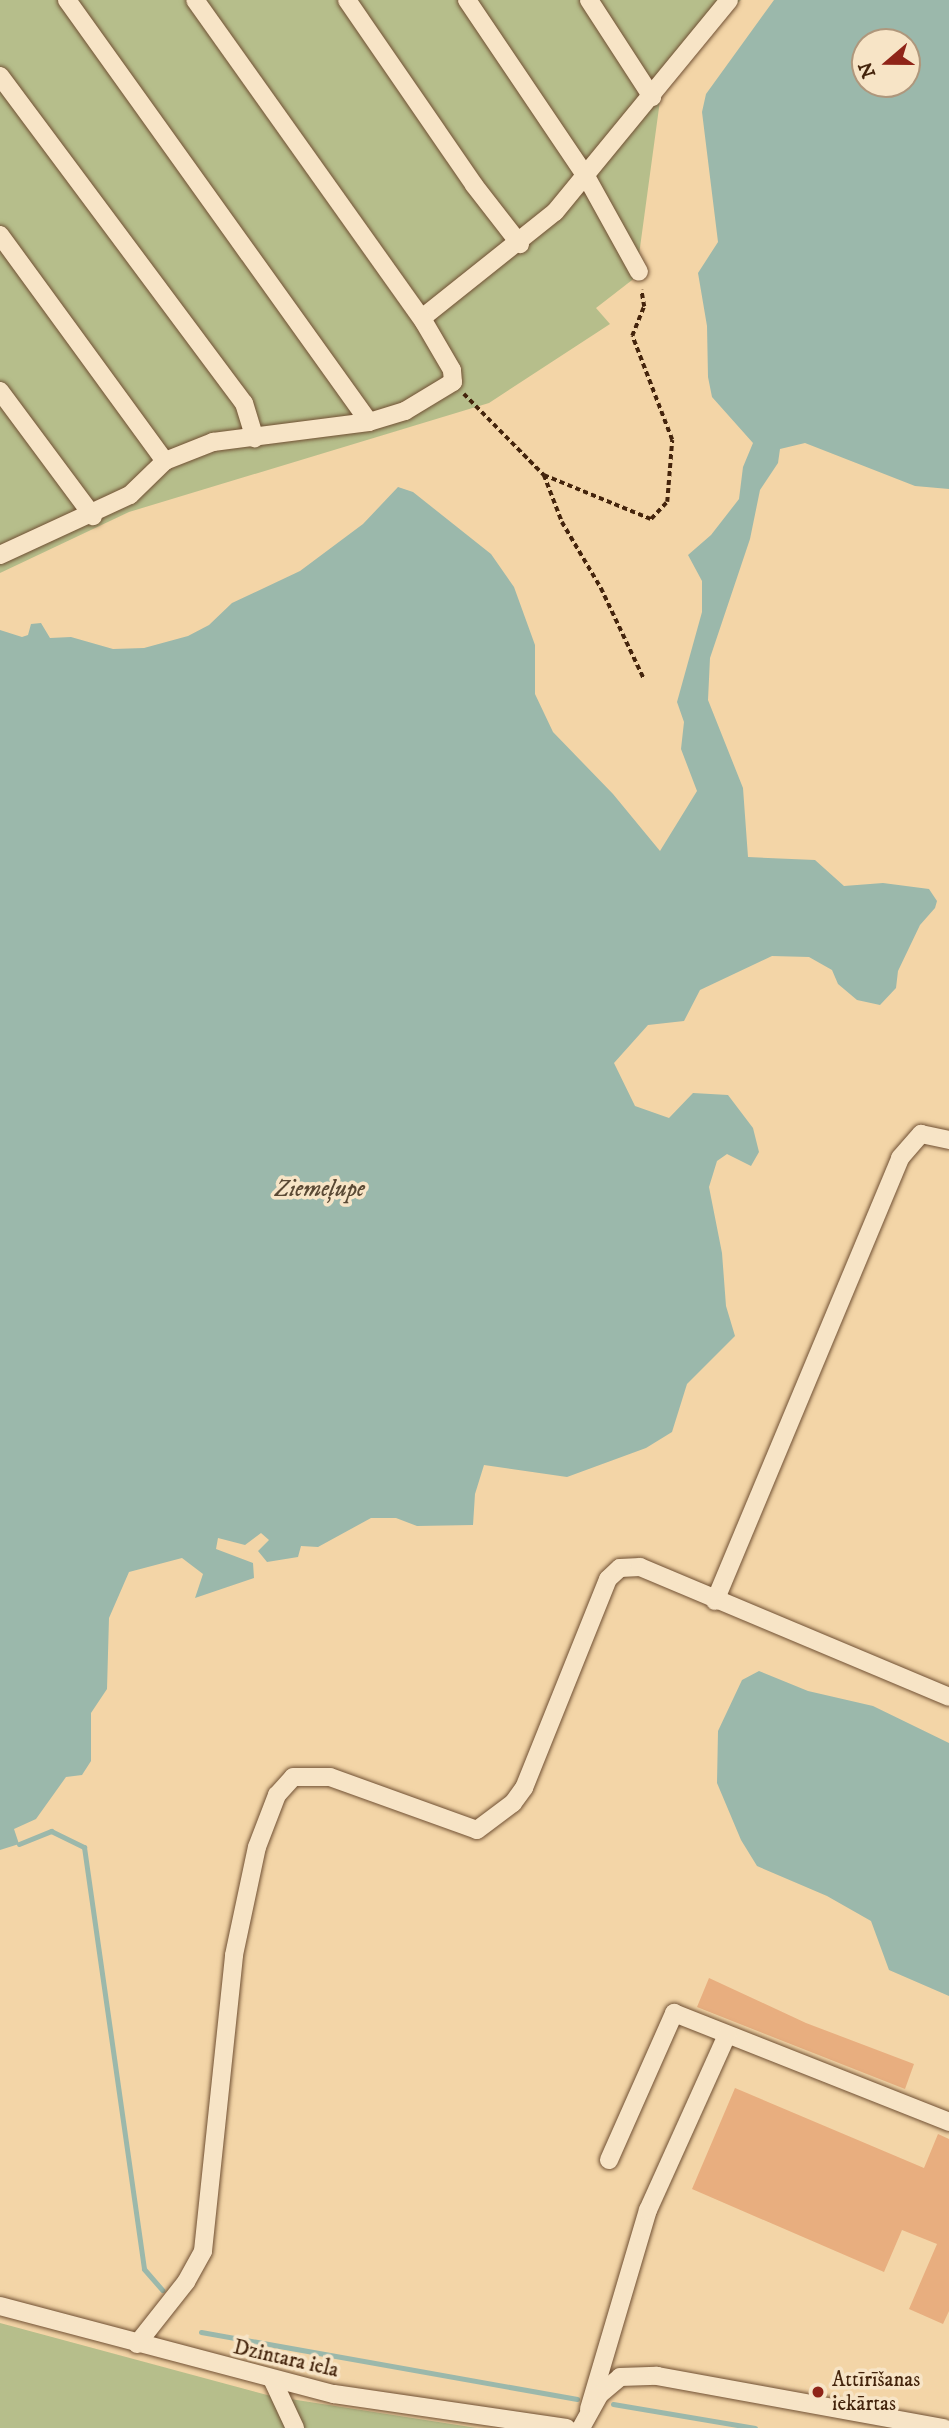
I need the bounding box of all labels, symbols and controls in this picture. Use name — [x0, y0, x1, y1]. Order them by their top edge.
north arrow — [851, 28, 921, 98]
text: N — [854, 58, 881, 81]
water label: Ziemeļupe — [275, 1176, 365, 1204]
street label: Dzintara iela — [231, 2335, 341, 2383]
place label: Attīrīšanas iekārtas — [832, 2367, 920, 2417]
marker: Attīrīšanas iekārtas — [810, 2384, 826, 2400]

